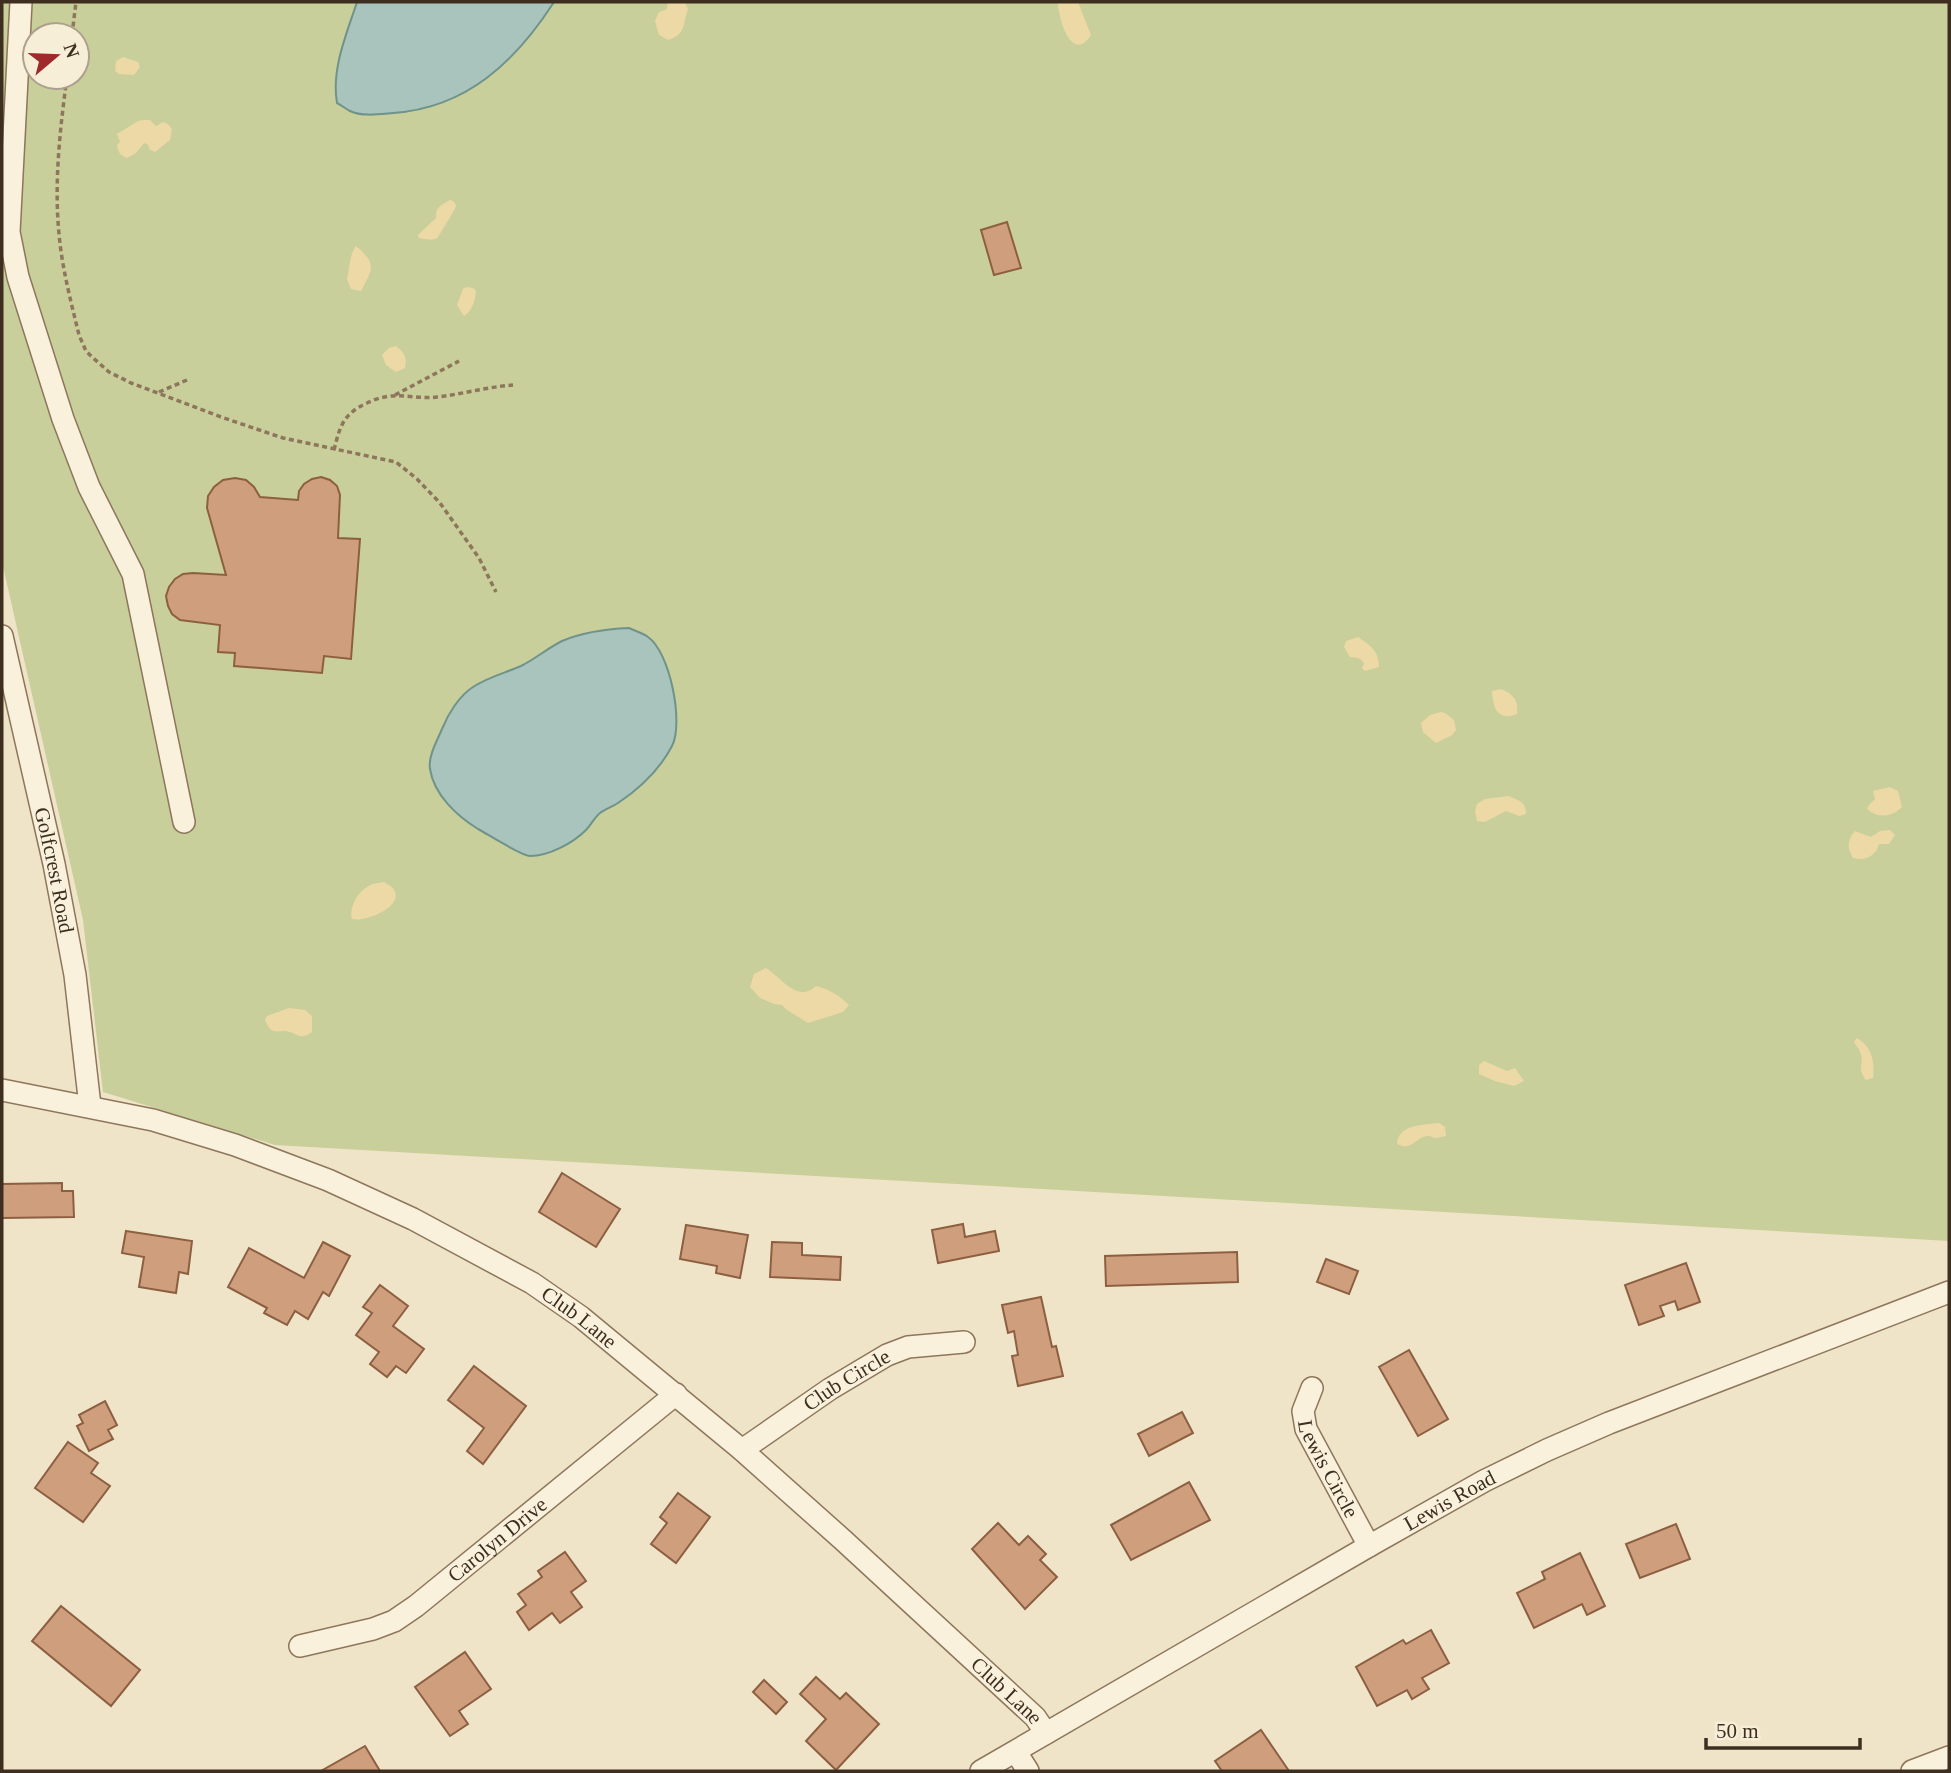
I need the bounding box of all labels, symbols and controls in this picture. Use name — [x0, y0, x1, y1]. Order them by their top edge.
north arrow — [21, 21, 91, 91]
text: N — [59, 41, 84, 61]
street label: Golfcrest Road — [29, 805, 79, 936]
street label: Club Lane — [537, 1281, 622, 1353]
street label: Club Circle — [799, 1344, 894, 1416]
street label: Lewis Circle — [1293, 1418, 1364, 1522]
street label: Lewis Road — [1400, 1465, 1499, 1536]
street label: Carolyn Drive — [443, 1492, 552, 1587]
street label: Club Lane — [966, 1652, 1048, 1728]
scale bar — [1706, 1706, 1860, 1750]
text: 50 m — [1716, 1719, 1759, 1743]

